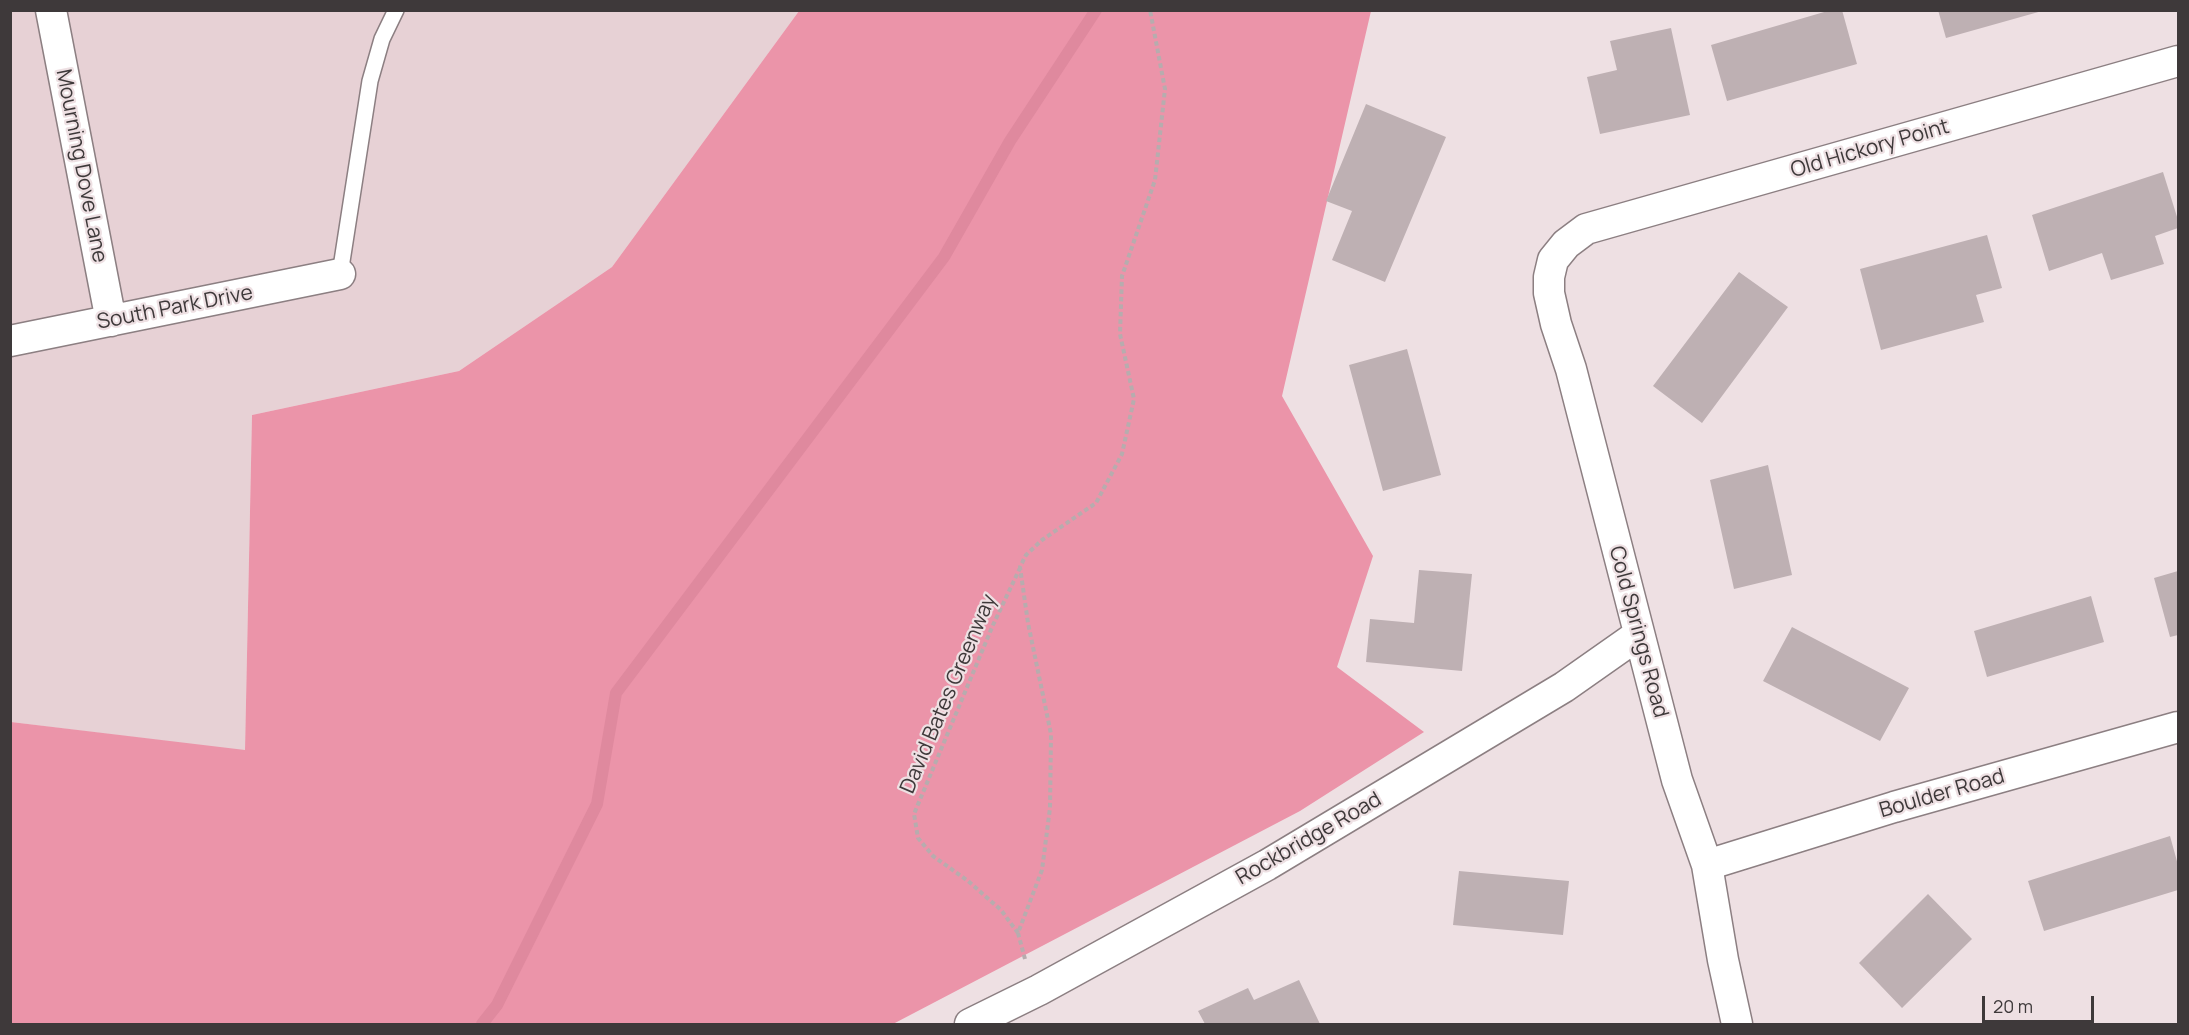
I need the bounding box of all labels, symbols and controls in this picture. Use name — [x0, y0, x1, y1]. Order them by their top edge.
street label: Mourning Dove Lane — [50, 67, 112, 265]
street label: Old Hickory Point — [1788, 114, 1952, 184]
street label: South Park Drive — [95, 281, 255, 335]
street label: Cold Springs Road — [1603, 543, 1673, 721]
street label: David Bates Greenway — [896, 591, 1002, 797]
street label: Boulder Road — [1877, 764, 2007, 824]
street label: Rockbridge Road — [1232, 787, 1386, 891]
scale bar — [1985, 984, 2098, 1022]
text: 20 m — [1993, 994, 2033, 1018]

